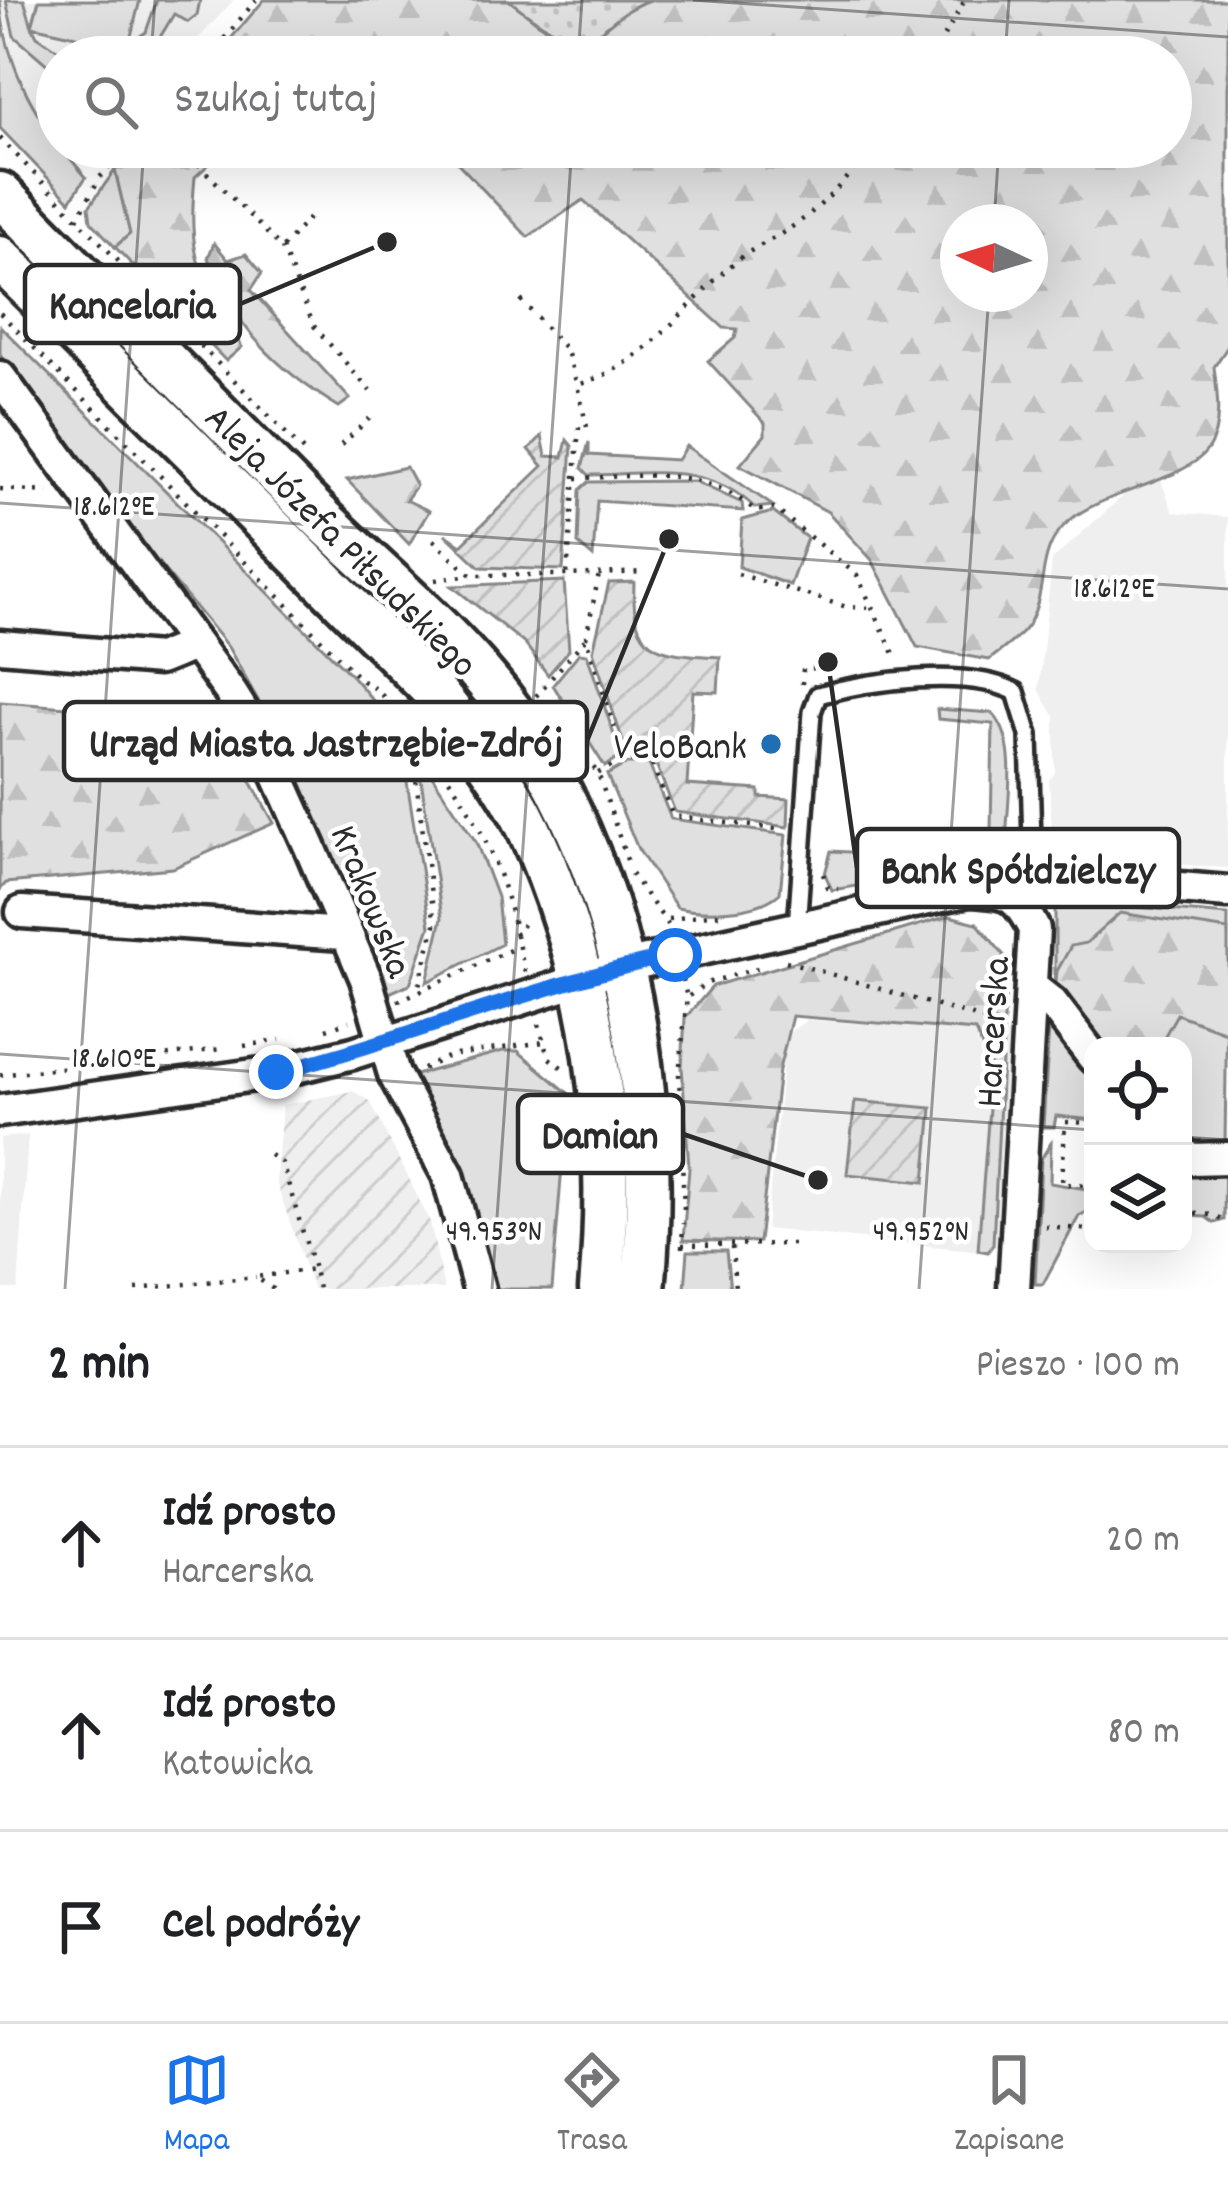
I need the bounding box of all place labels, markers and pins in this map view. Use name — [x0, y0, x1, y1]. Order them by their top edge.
callout: Kancelaria — [25, 265, 240, 343]
callout: Urząd Miasta Jastrzębie-Zdrój — [64, 702, 587, 780]
place label: VeloBank — [614, 723, 747, 778]
marker: VeloBank — [758, 731, 784, 757]
callout: Bank Spółdzielczy — [857, 829, 1179, 907]
callout: Damian — [518, 1095, 683, 1173]

